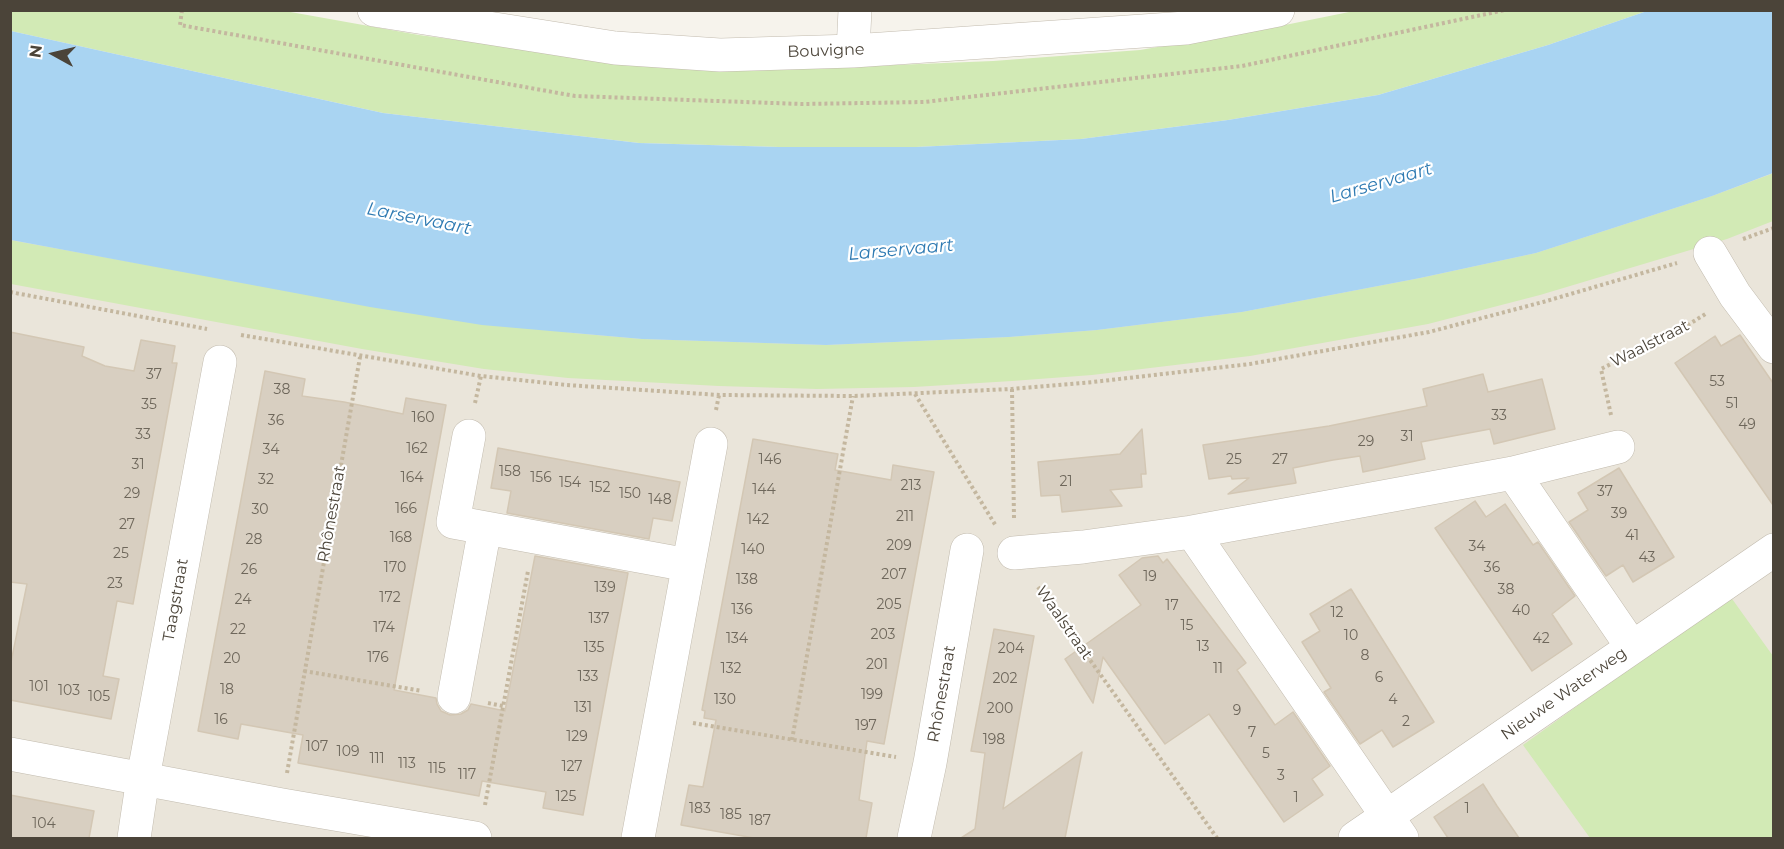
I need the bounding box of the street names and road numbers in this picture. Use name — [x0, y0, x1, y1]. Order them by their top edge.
street label: Bouvigne — [787, 40, 865, 62]
street label: Waalstraat — [1608, 316, 1692, 372]
street label: Rhônestraat — [314, 464, 350, 564]
street label: Taagstraat — [159, 557, 193, 643]
street label: Waalstraat — [1032, 582, 1096, 664]
street label: Nieuwe Waterweg — [1498, 643, 1630, 745]
street label: Rhônestraat — [924, 644, 960, 744]

